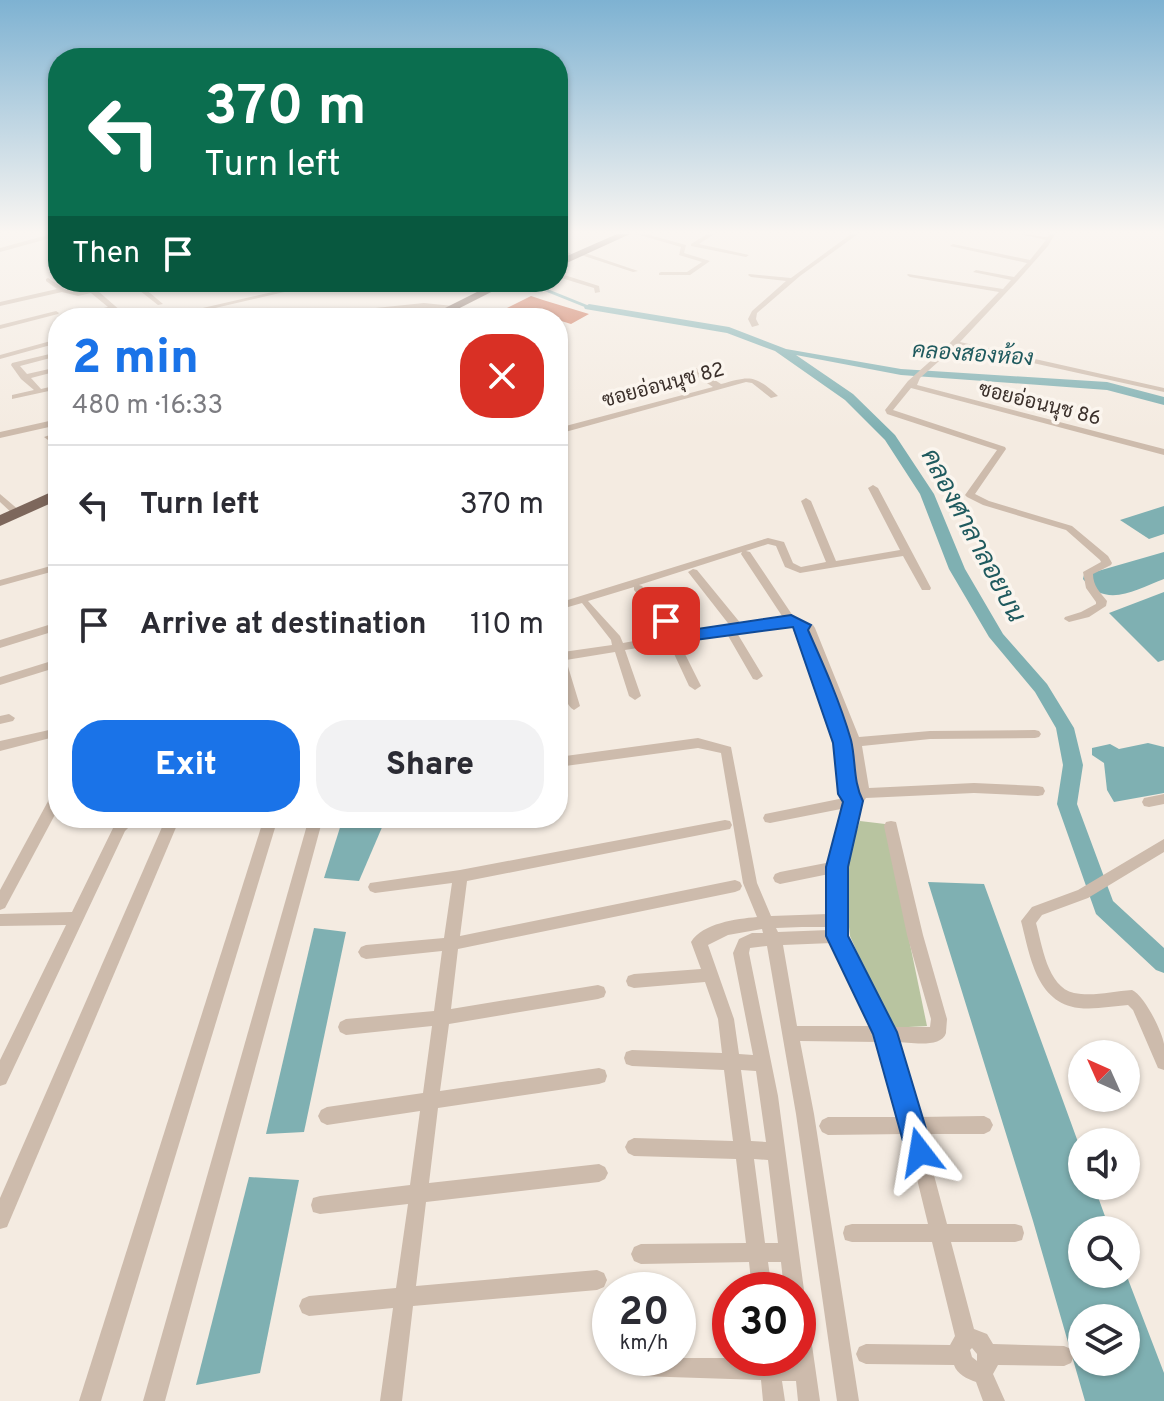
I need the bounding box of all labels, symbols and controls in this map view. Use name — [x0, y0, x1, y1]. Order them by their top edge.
text: 370 m — [204, 74, 367, 144]
icon: left — [72, 80, 176, 184]
text: Turn left — [204, 143, 341, 189]
icon: arrive — [156, 232, 200, 276]
text: Then — [72, 236, 140, 273]
text: 2 min — [72, 330, 199, 390]
button: close — [460, 334, 544, 418]
water label: คลองสองห้อง — [911, 336, 1035, 373]
street label: ซอยอ่อนนุช 82 — [599, 356, 727, 415]
street label: ซอยอ่อนนุช 86 — [976, 376, 1104, 433]
text: 480 m · 16:33 — [72, 390, 223, 423]
water label: คลองศาลาลอยบน — [912, 444, 1032, 629]
icon: left — [72, 483, 116, 527]
text: Turn left — [140, 487, 260, 524]
text: 370 m — [460, 487, 544, 524]
pin — [632, 587, 700, 655]
icon: arrive — [644, 599, 688, 643]
icon: arrive — [72, 603, 116, 647]
text: Arrive at destination — [140, 607, 426, 644]
text: 110 m — [470, 607, 544, 644]
button: Exit — [72, 720, 300, 812]
button: Share — [316, 720, 544, 812]
north arrow — [1068, 1040, 1140, 1112]
map controls — [1068, 1040, 1140, 1376]
position arrow — [878, 1110, 962, 1194]
button: sound — [1068, 1128, 1140, 1200]
button: search — [1068, 1216, 1140, 1288]
speed limit sign: 30 — [712, 1272, 816, 1376]
text: 20 — [619, 1289, 669, 1339]
button: layers — [1068, 1304, 1140, 1376]
text: km/h — [620, 1331, 668, 1357]

